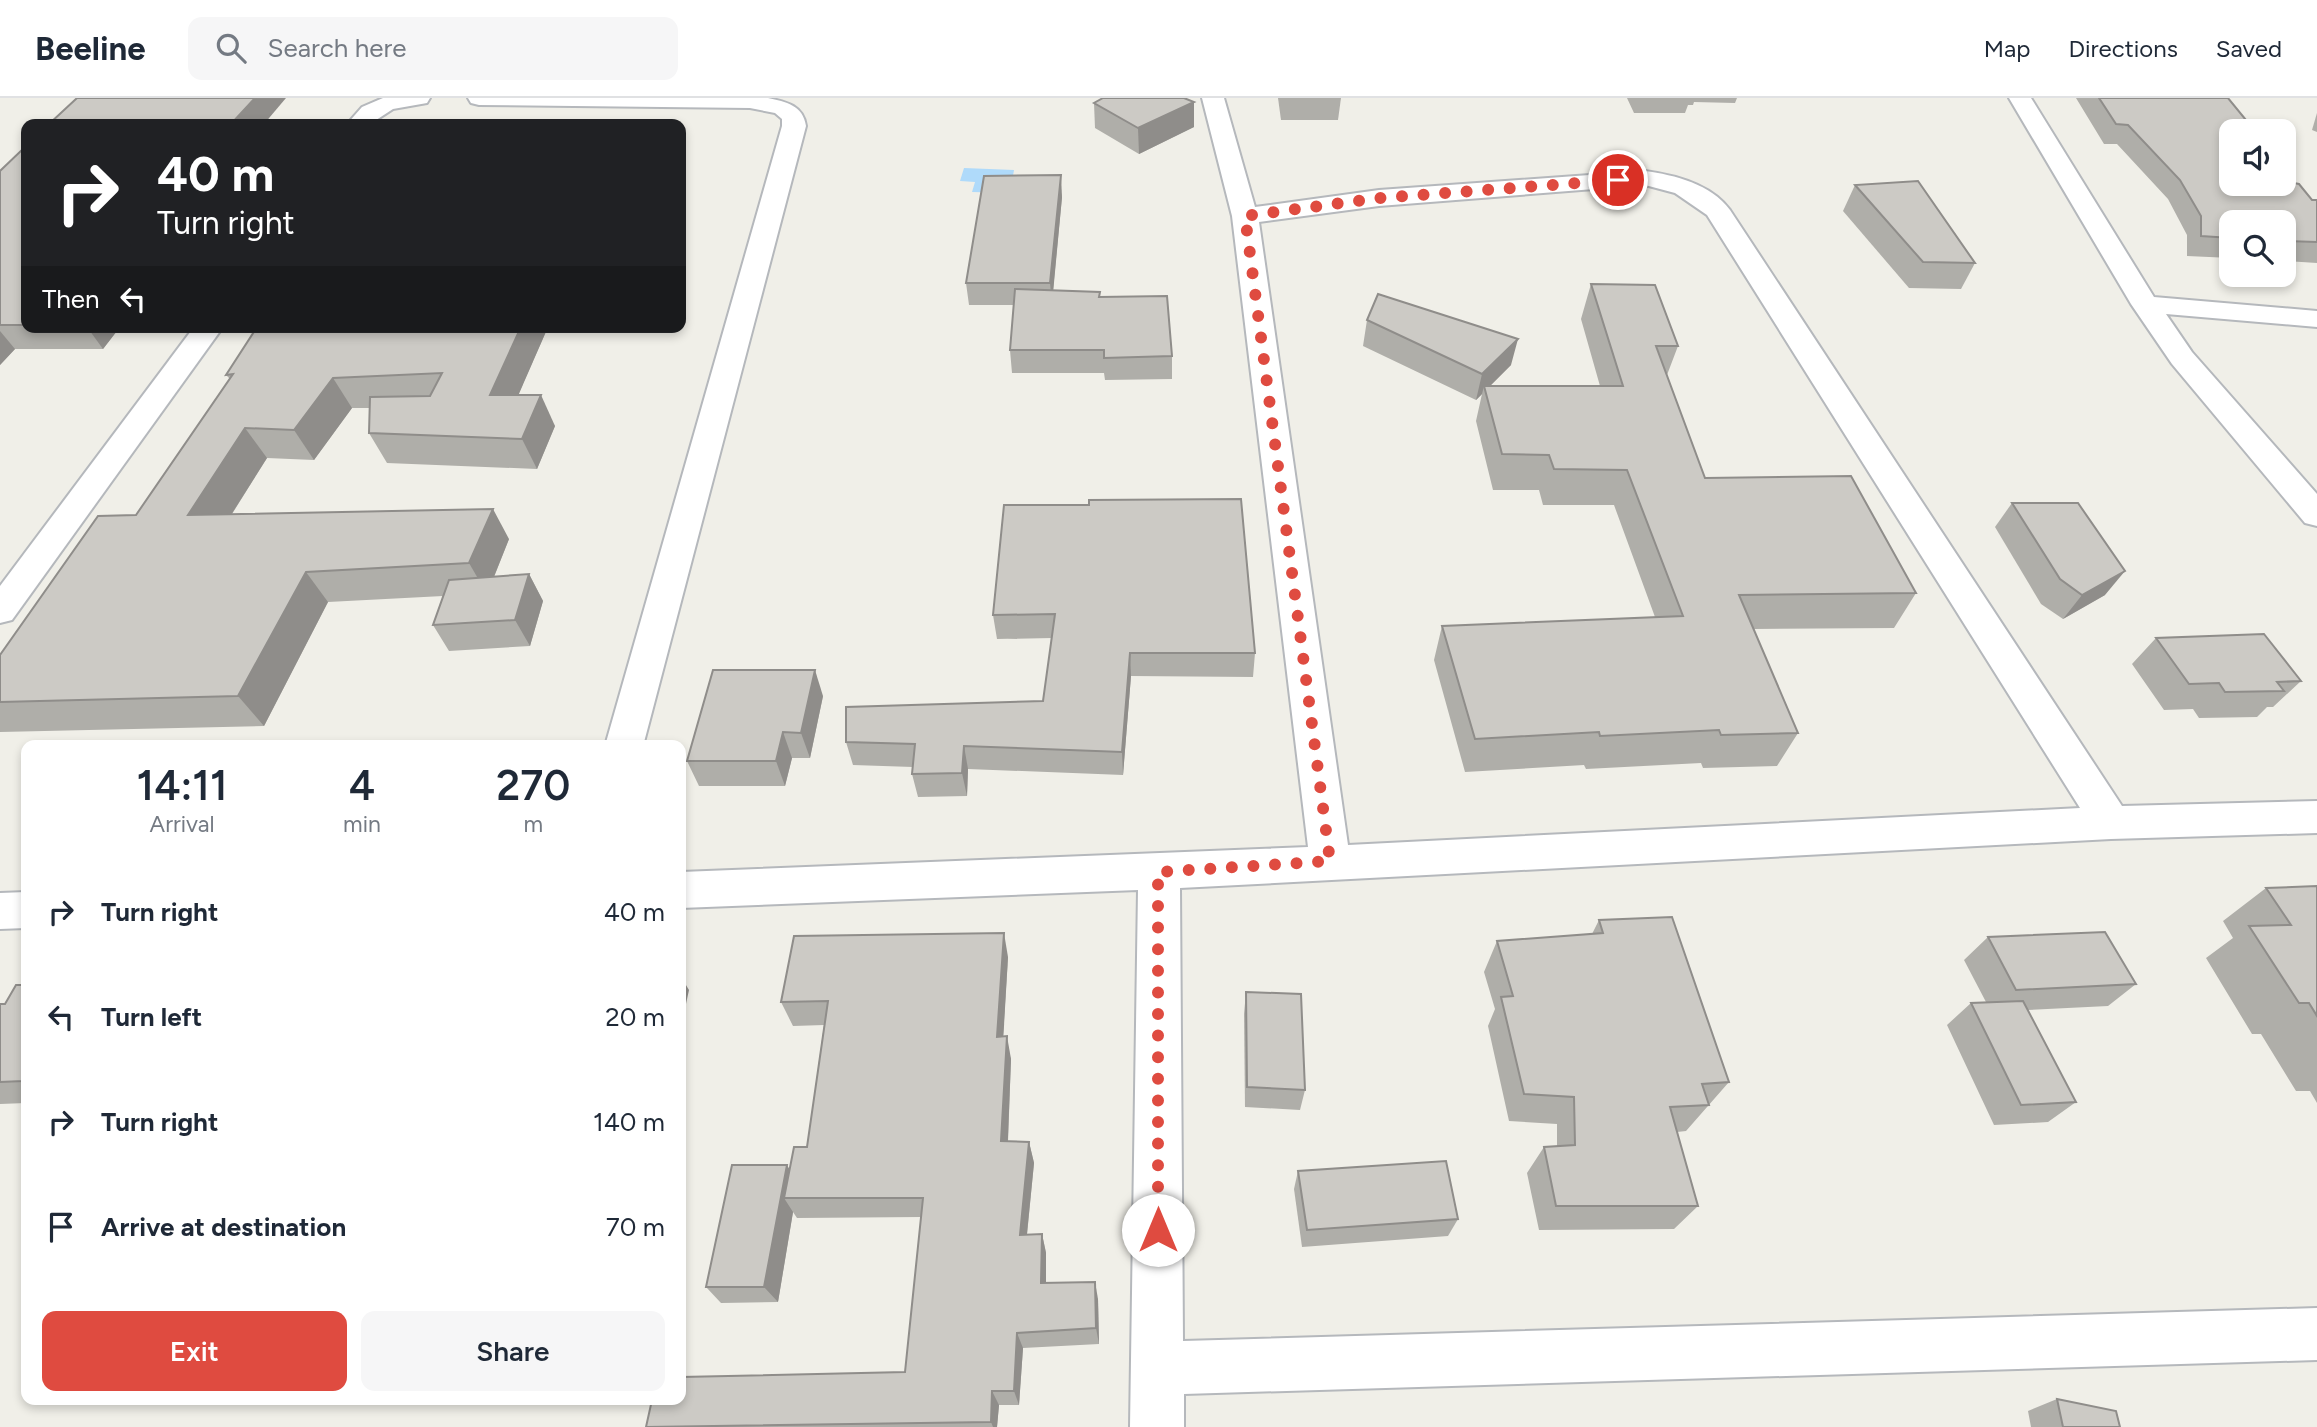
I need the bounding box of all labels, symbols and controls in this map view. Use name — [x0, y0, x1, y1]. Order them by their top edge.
search box — [188, 17, 678, 80]
text: Beeline — [35, 29, 146, 68]
icon: search — [212, 29, 250, 67]
text: Search here — [268, 32, 406, 64]
text: Map — [1984, 34, 2030, 63]
text: Directions — [2068, 34, 2178, 63]
text: Saved — [2216, 34, 2282, 63]
map controls — [2219, 119, 2296, 287]
button: sound — [2219, 119, 2296, 196]
text: 40 m — [157, 144, 274, 203]
icon: right — [42, 147, 133, 238]
pin — [1588, 150, 1648, 210]
icon: arrive — [1599, 161, 1637, 199]
text: Turn right — [157, 204, 295, 242]
button: search — [2219, 210, 2296, 287]
icon: left — [114, 280, 152, 318]
text: Then — [42, 283, 100, 315]
text: 14:11 — [137, 760, 228, 811]
text: 4 — [349, 760, 375, 811]
text: 270 — [496, 760, 570, 811]
text: Arrival — [150, 810, 215, 838]
text: min — [343, 810, 381, 838]
text: m — [524, 810, 543, 838]
icon: right — [42, 893, 80, 931]
text: Turn right — [101, 896, 218, 928]
text: 40 m — [604, 896, 665, 928]
icon: left — [42, 998, 80, 1036]
text: Turn left — [101, 1001, 202, 1033]
text: 20 m — [605, 1001, 665, 1033]
icon: right — [42, 1103, 80, 1141]
text: Turn right — [101, 1106, 218, 1138]
text: 140 m — [593, 1106, 665, 1138]
position arrow — [1121, 1193, 1195, 1267]
icon: arrive — [42, 1208, 80, 1246]
text: Arrive at destination — [101, 1211, 346, 1243]
text: 70 m — [606, 1211, 665, 1243]
button: Exit — [42, 1311, 347, 1391]
button: Share — [361, 1311, 665, 1391]

